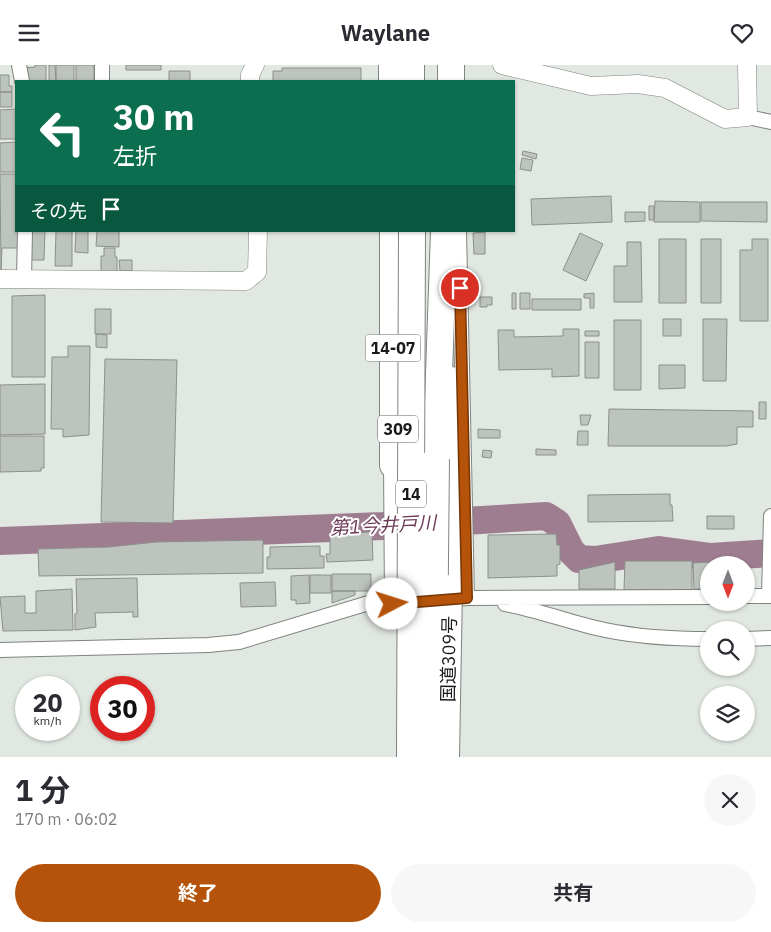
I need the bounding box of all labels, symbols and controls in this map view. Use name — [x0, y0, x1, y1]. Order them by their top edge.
text: Waylane — [341, 18, 430, 47]
icon: menu — [15, 19, 43, 47]
icon: heart — [728, 19, 756, 47]
text: 30 m — [113, 94, 195, 140]
icon: left — [30, 100, 95, 165]
text: 左折 — [113, 141, 157, 170]
icon: arrive — [97, 195, 125, 223]
text: その先 — [30, 199, 87, 223]
pin — [439, 267, 481, 309]
icon: arrive — [446, 274, 474, 302]
road number: 14-07 — [366, 335, 420, 361]
road number: 309 — [378, 415, 418, 443]
road number: 14 — [396, 481, 426, 507]
water label: 第1今井戸川 — [329, 510, 439, 540]
north arrow — [700, 556, 755, 611]
map controls — [700, 556, 755, 741]
position arrow — [365, 577, 417, 629]
street label: 国道309号 — [436, 616, 461, 702]
button: search — [700, 621, 755, 676]
speed limit sign: 30 — [90, 676, 155, 741]
text: 20 — [32, 686, 63, 719]
button: layers — [700, 686, 755, 741]
text: km/h — [33, 713, 62, 728]
text: 1 分 — [15, 770, 70, 809]
button: close — [704, 774, 756, 826]
text: 170 m · 06:02 — [15, 809, 117, 829]
button: 終了 — [15, 864, 381, 922]
button: 共有 — [391, 864, 756, 922]

